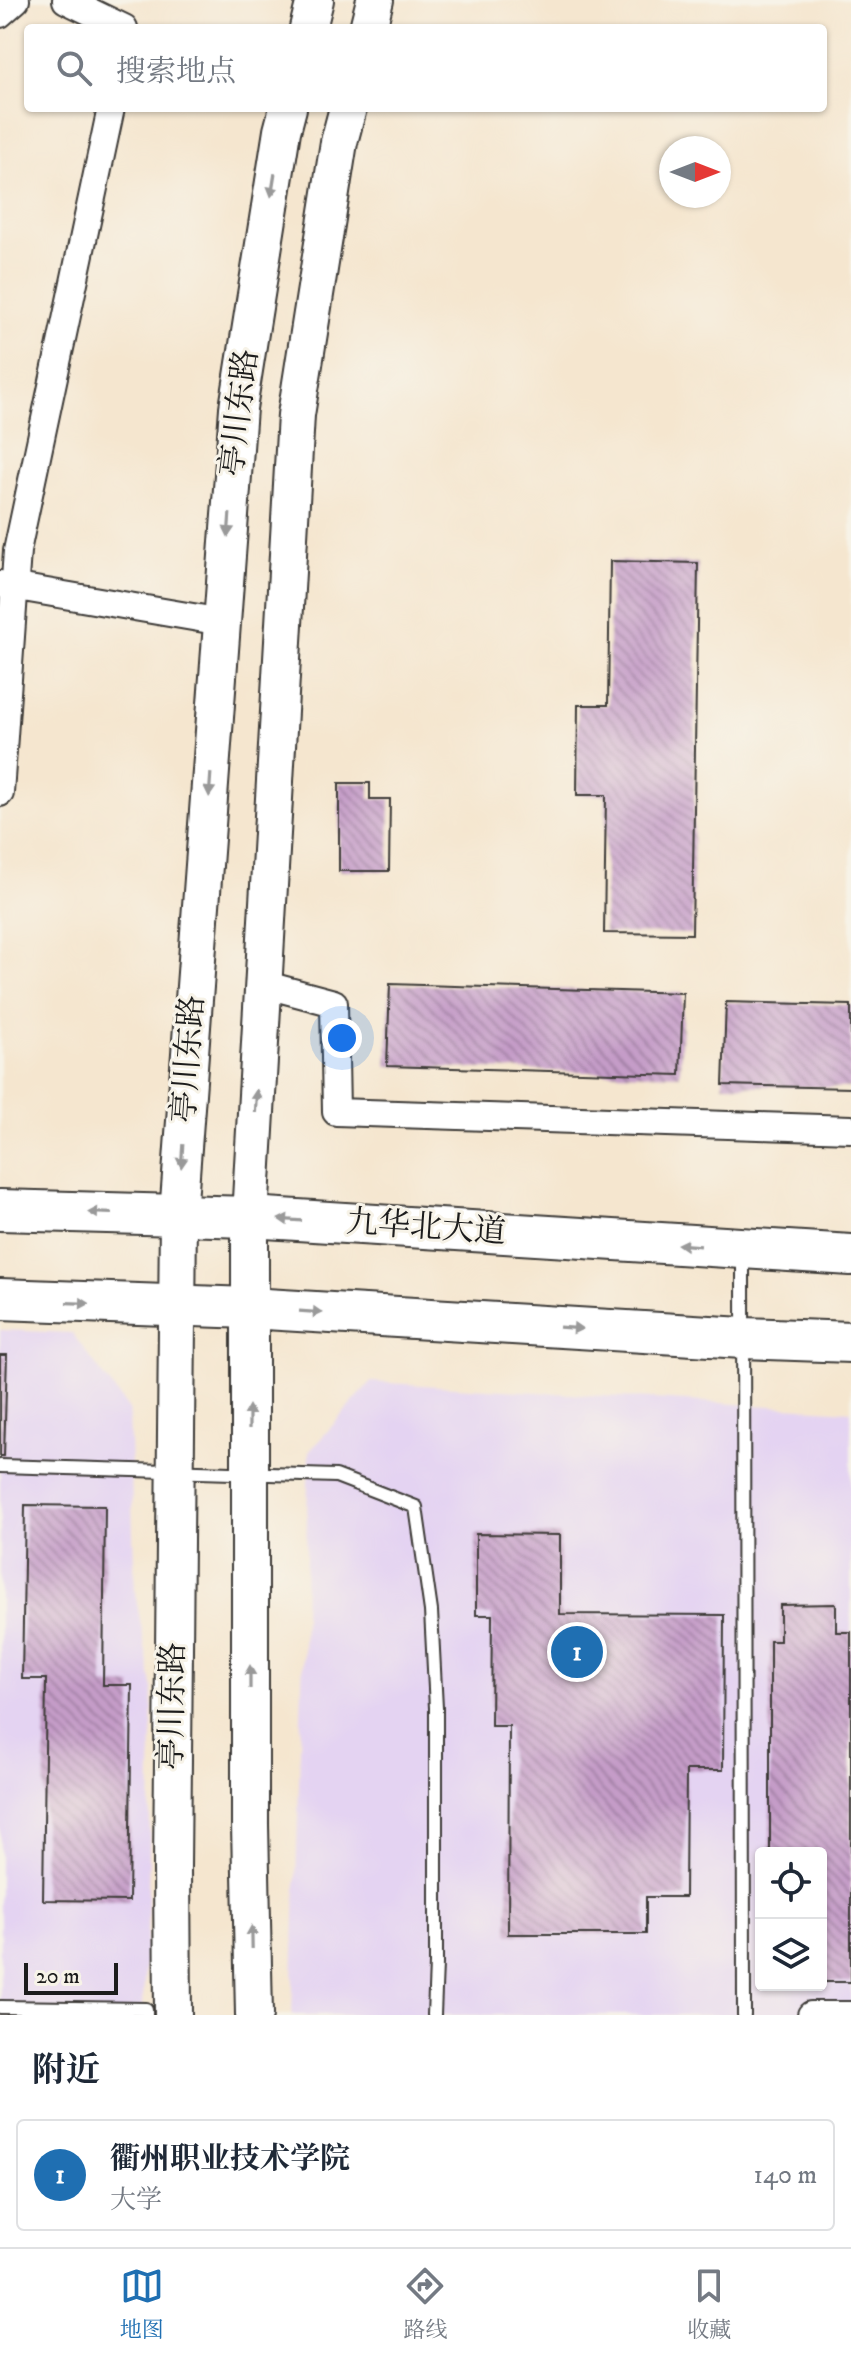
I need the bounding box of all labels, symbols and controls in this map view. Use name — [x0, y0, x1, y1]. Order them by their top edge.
search box — [24, 24, 827, 112]
icon: search — [52, 46, 96, 90]
text: 搜索地点 — [116, 54, 236, 91]
north arrow — [659, 136, 731, 208]
one-way arrow — [267, 172, 279, 197]
street label: 亭川东路 — [212, 347, 268, 479]
one-way arrow — [222, 513, 235, 538]
one-way arrow — [203, 773, 216, 798]
street label: 亭川东路 — [165, 994, 213, 1124]
your location — [322, 1018, 362, 1058]
one-way arrow — [250, 1088, 263, 1113]
one-way arrow — [175, 1144, 188, 1169]
street label: 九华北大道 — [345, 1202, 507, 1254]
one-way arrow — [87, 1207, 112, 1219]
one-way arrow — [277, 1213, 302, 1226]
one-way arrow — [676, 1238, 701, 1251]
one-way arrow — [66, 1296, 91, 1309]
one-way arrow — [299, 1305, 324, 1318]
one-way arrow — [559, 1321, 584, 1334]
one-way arrow — [243, 1404, 255, 1429]
pin: 1 — [551, 1622, 603, 1682]
street label: 亭川东路 — [152, 1642, 194, 1770]
one-way arrow — [244, 1664, 256, 1689]
map controls — [755, 1847, 827, 1991]
button: locate — [755, 1847, 827, 1919]
button: layers — [755, 1919, 827, 1991]
one-way arrow — [246, 1924, 259, 1949]
scale bar — [24, 1959, 118, 1995]
text: 20 m — [36, 1963, 80, 1990]
text: 附近 — [32, 2050, 100, 2092]
text: 衢州职业技术学院 — [110, 2141, 350, 2178]
text: 1 — [55, 2159, 65, 2192]
text: 140 m — [753, 2159, 817, 2192]
text: 大学 — [110, 2184, 162, 2217]
tab: 地图 — [120, 2264, 164, 2344]
tab: 路线 — [403, 2264, 447, 2344]
tab: 收藏 — [687, 2264, 731, 2344]

